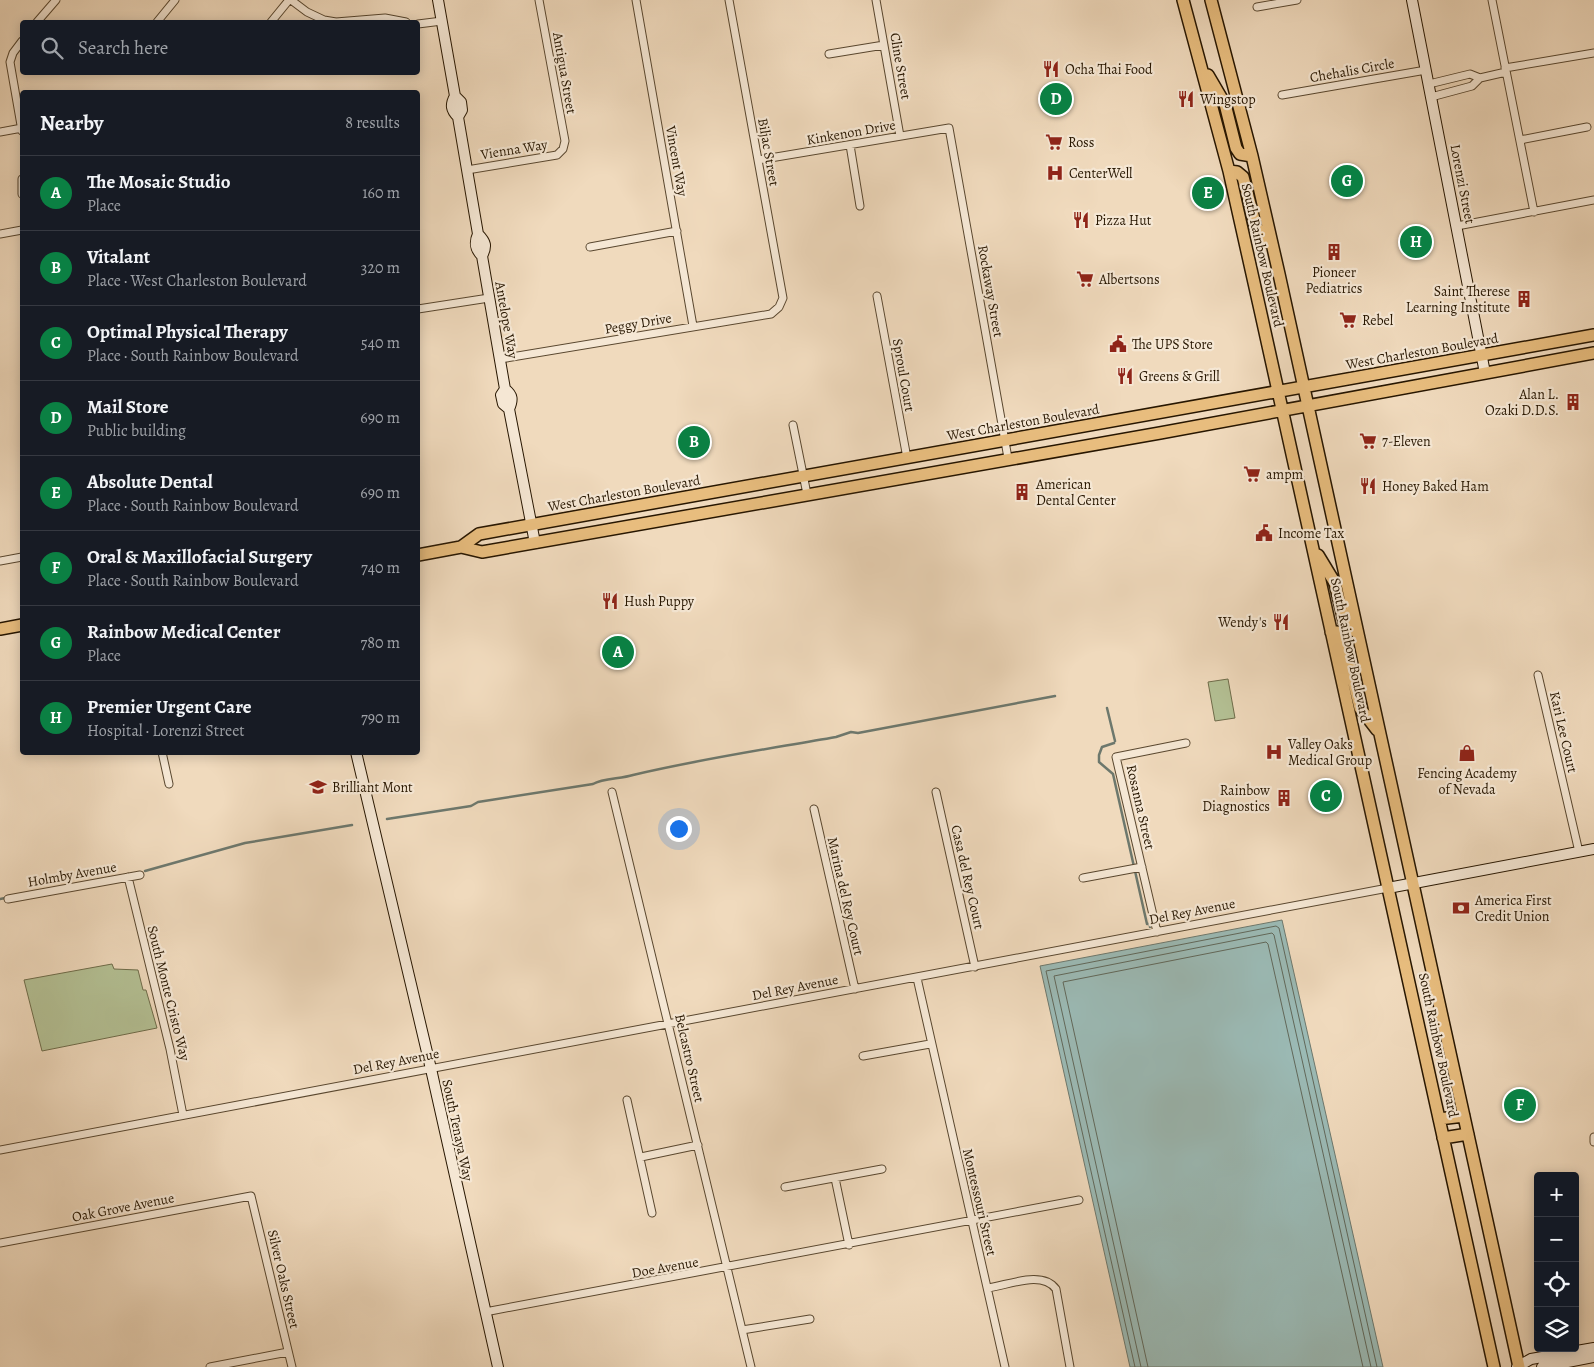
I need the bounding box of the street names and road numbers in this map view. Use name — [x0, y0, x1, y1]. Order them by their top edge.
street label: Antigua Street — [548, 30, 581, 116]
street label: Cline Street — [885, 31, 916, 101]
street label: Chehalis Circle — [1308, 54, 1396, 87]
street label: Kinkenon Drive — [805, 115, 897, 150]
street label: Biljac Street — [753, 117, 784, 188]
street label: Vincent Way — [661, 123, 692, 198]
street label: Vienna Way — [478, 135, 550, 164]
street label: Lorenzi Street — [1445, 143, 1480, 226]
street label: South Rainbow Boulevard — [1237, 181, 1288, 329]
street label: Rockaway Street — [973, 243, 1008, 339]
street label: Antelope Way — [490, 279, 523, 361]
street label: Peggy Drive — [603, 308, 673, 339]
street label: West Charleston Boulevard — [1343, 329, 1500, 374]
street label: Sproul Court — [888, 337, 919, 413]
street label: West Charleston Boulevard — [944, 400, 1101, 445]
street label: West Charleston Boulevard — [545, 471, 702, 516]
street label: South Rainbow Boulevard — [1326, 576, 1375, 725]
street label: Kari Lee Court — [1545, 690, 1582, 775]
street label: Rosanna Street — [1122, 763, 1160, 852]
street label: Casa del Rey Court — [946, 823, 989, 932]
street label: Marina del Rey Court — [823, 835, 868, 958]
street label: Holmby Avenue — [26, 857, 118, 892]
street label: Del Rey Avenue — [1147, 894, 1237, 929]
street label: South Monte Cristo Way — [143, 924, 195, 1063]
street label: Del Rey Avenue — [750, 970, 840, 1005]
street label: South Rainbow Boulevard — [1414, 971, 1463, 1120]
street label: Belcastro Street — [670, 1012, 709, 1104]
street label: Del Rey Avenue — [351, 1044, 441, 1079]
street label: South Tenaya Way — [437, 1078, 478, 1183]
street label: Montessouri Street — [958, 1147, 1001, 1258]
street label: Oak Grove Avenue — [70, 1188, 176, 1227]
street label: Silver Oaks Street — [263, 1228, 304, 1331]
street label: Doe Avenue — [630, 1252, 700, 1283]

